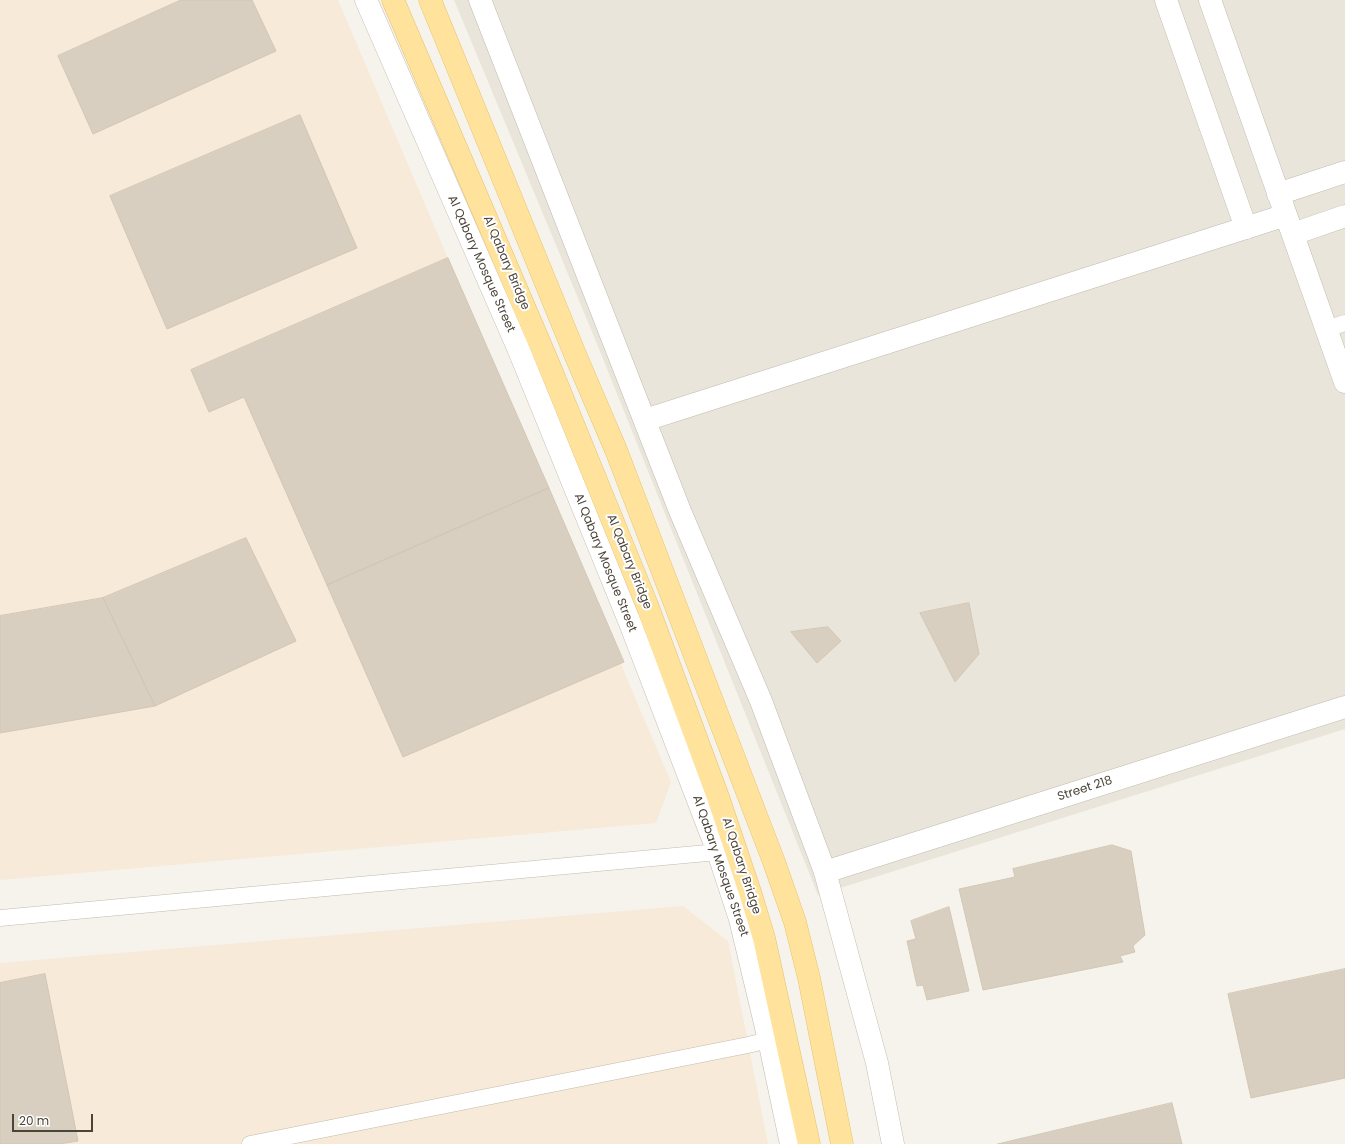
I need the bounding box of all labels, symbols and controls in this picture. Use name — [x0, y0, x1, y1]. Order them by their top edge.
street label: Al Qabary Mosque Street — [444, 193, 518, 335]
street label: Al Qabary Bridge — [480, 214, 532, 312]
street label: Al Qabary Mosque Street — [571, 492, 639, 634]
street label: Al Qabary Bridge — [603, 513, 655, 611]
street label: Street 218 — [1056, 773, 1114, 805]
street label: Al Qabary Mosque Street — [689, 794, 751, 938]
street label: Al Qabary Bridge — [719, 816, 763, 916]
scale bar — [14, 1106, 95, 1132]
text: 20 m — [19, 1112, 49, 1129]

